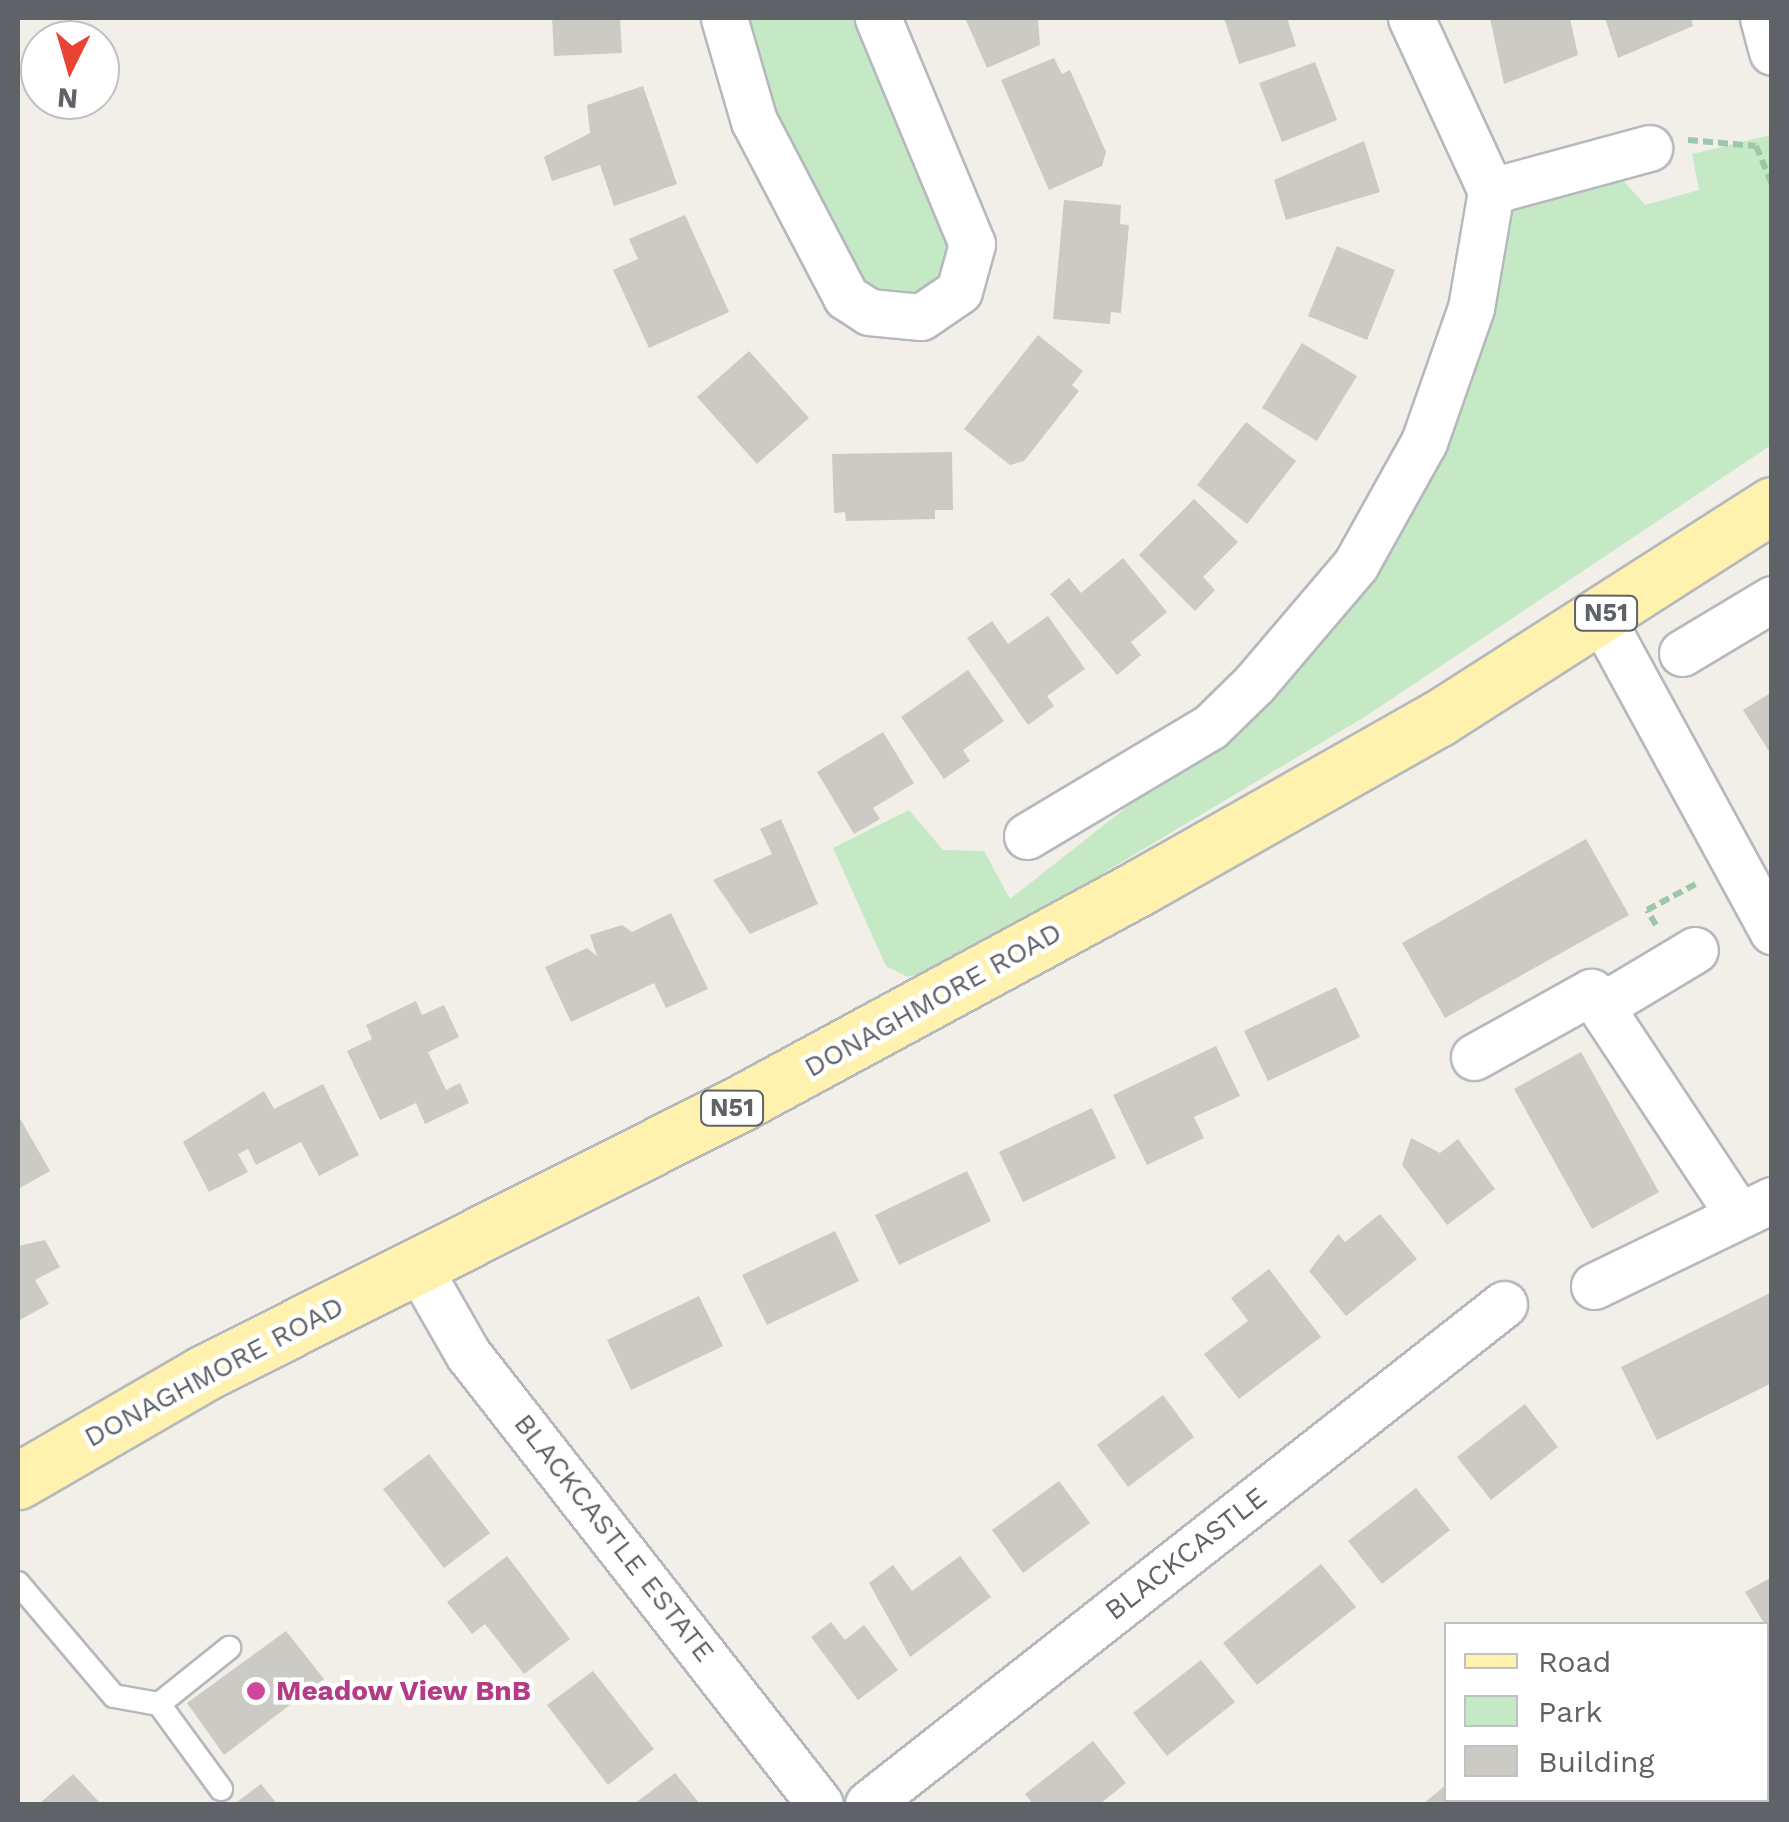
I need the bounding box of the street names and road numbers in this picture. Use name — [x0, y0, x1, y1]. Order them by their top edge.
road number: N51 — [1574, 593, 1638, 633]
street label: DONAGHMORE ROAD — [799, 915, 1067, 1085]
road number: N51 — [700, 1088, 764, 1128]
street label: DONAGHMORE ROAD — [79, 1289, 349, 1455]
street label: BLACKCASTLE ESTATE — [507, 1407, 721, 1669]
street label: BLACKCASTLE — [1099, 1481, 1273, 1627]

